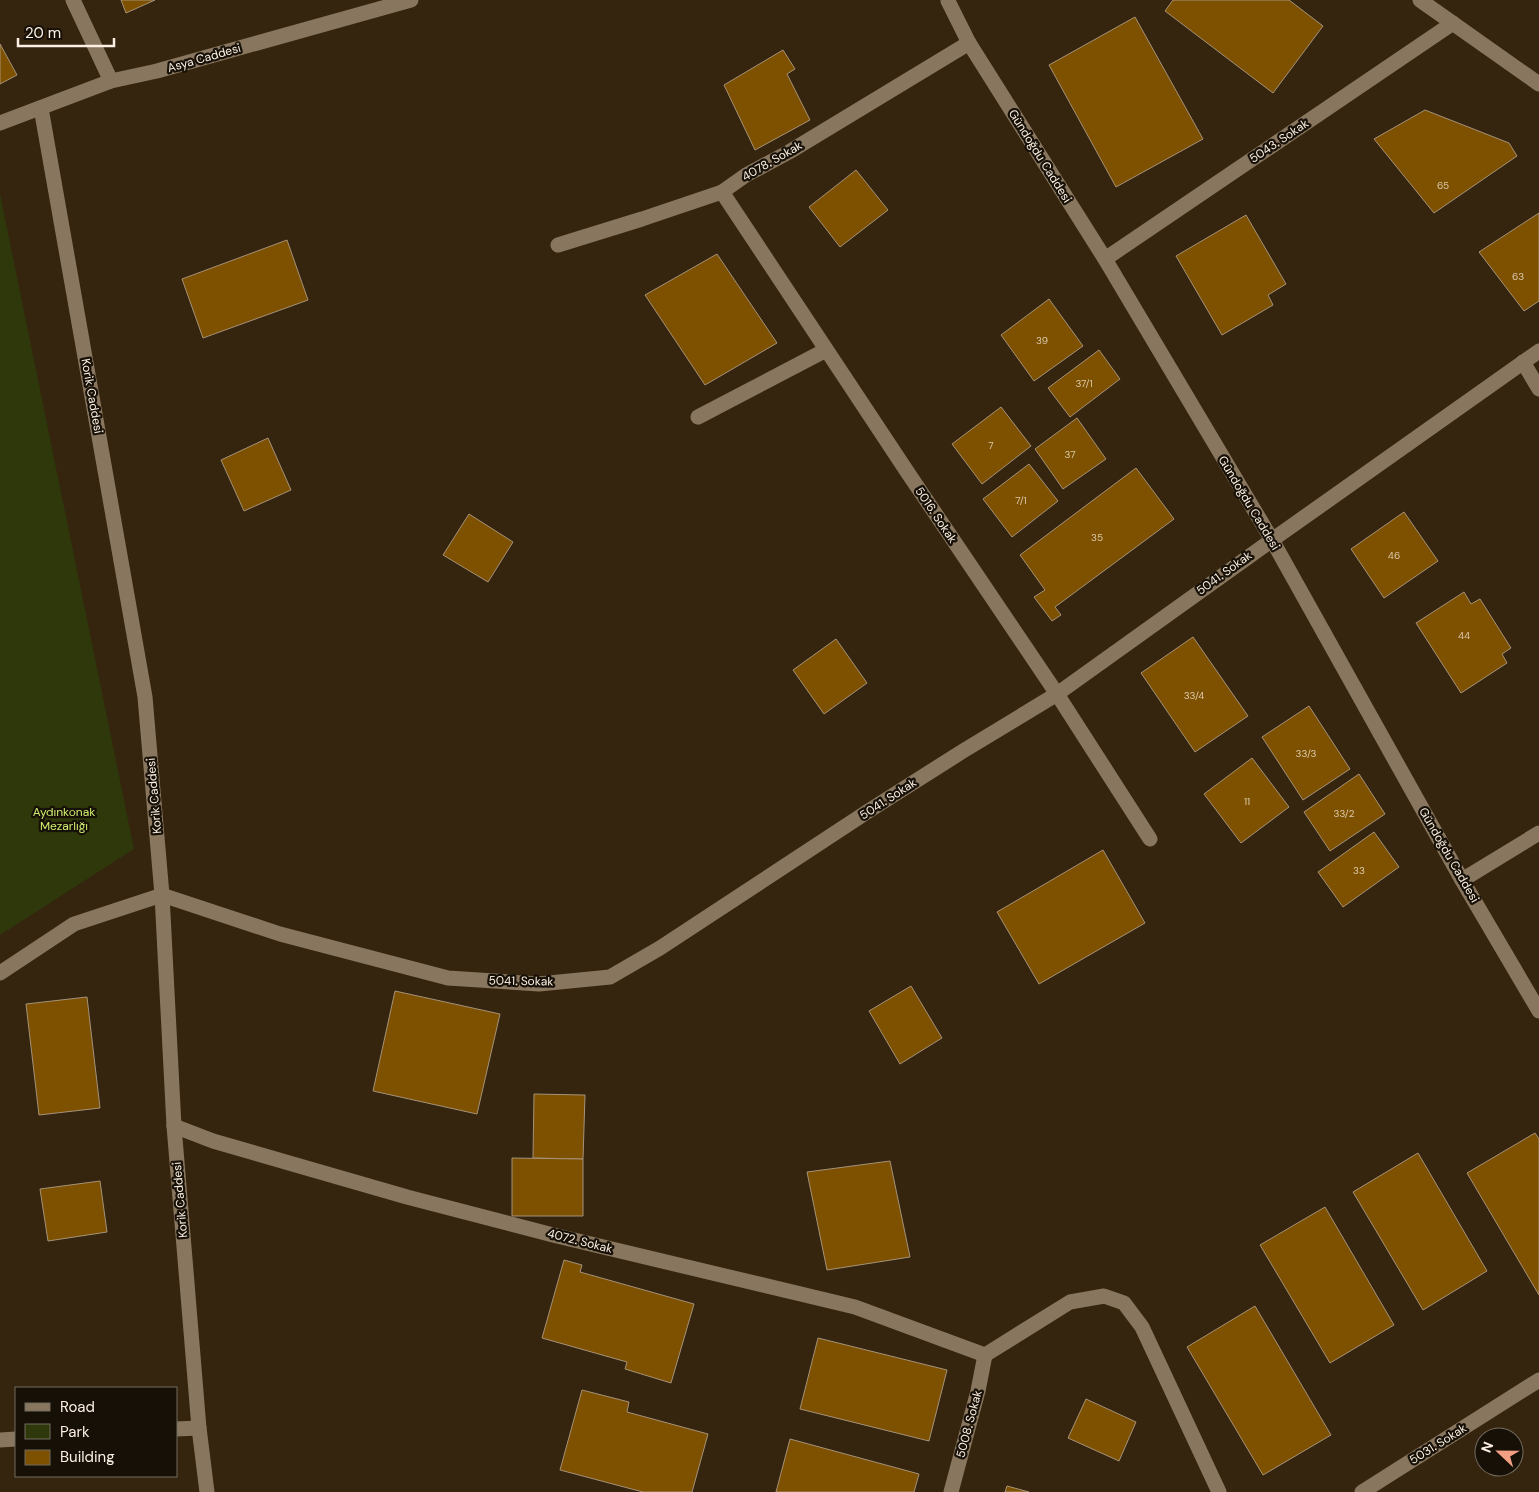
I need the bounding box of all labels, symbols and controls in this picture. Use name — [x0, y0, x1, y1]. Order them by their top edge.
scale bar — [18, 15, 114, 47]
text: 20 m — [25, 23, 61, 43]
street label: Asya Caddesi — [165, 40, 243, 76]
street label: Gündoğdu Caddesi — [1005, 106, 1075, 206]
street label: 5043. Sokak — [1246, 115, 1312, 167]
street label: 4078. Sokak — [739, 137, 805, 185]
house number: 65 — [1437, 179, 1449, 192]
house number: 63 — [1512, 270, 1524, 283]
house number: 39 — [1036, 334, 1048, 347]
street label: Korik Caddesi — [78, 357, 107, 435]
house number: 37/1 — [1075, 377, 1093, 390]
house number: 7 — [988, 439, 994, 452]
house number: 37 — [1064, 448, 1076, 461]
street label: Gündoğdu Caddesi — [1215, 453, 1284, 553]
street label: 5016. Sokak — [911, 484, 961, 546]
house number: 7/1 — [1015, 494, 1027, 507]
house number: 35 — [1091, 531, 1103, 544]
street label: 5041. Sokak — [1193, 547, 1255, 599]
house number: 46 — [1388, 549, 1400, 562]
house number: 44 — [1458, 629, 1470, 642]
house number: 33/4 — [1184, 689, 1204, 702]
house number: 33/3 — [1296, 747, 1316, 760]
street label: Korik Caddesi — [143, 757, 165, 835]
street label: 5041. Sokak — [856, 775, 920, 823]
house number: 11 — [1244, 795, 1250, 808]
park label: Aydınkonak Mezarlığı — [33, 804, 95, 834]
street label: Gündoğdu Caddesi — [1415, 805, 1483, 906]
house number: 33/2 — [1333, 807, 1355, 820]
house number: 33 — [1353, 864, 1365, 877]
street label: 5041. Sokak — [488, 972, 554, 990]
street label: Korik Caddesi — [169, 1161, 191, 1239]
street label: 4072. Sokak — [546, 1225, 614, 1257]
legend — [15, 1387, 178, 1477]
street label: 5008. Sokak — [952, 1388, 986, 1460]
text: Road — [60, 1397, 95, 1417]
street label: 5031. Sokak — [1406, 1420, 1470, 1468]
text: Park — [60, 1422, 90, 1442]
north arrow — [1474, 1427, 1524, 1477]
text: N — [1477, 1439, 1497, 1455]
text: Building — [60, 1447, 115, 1467]

